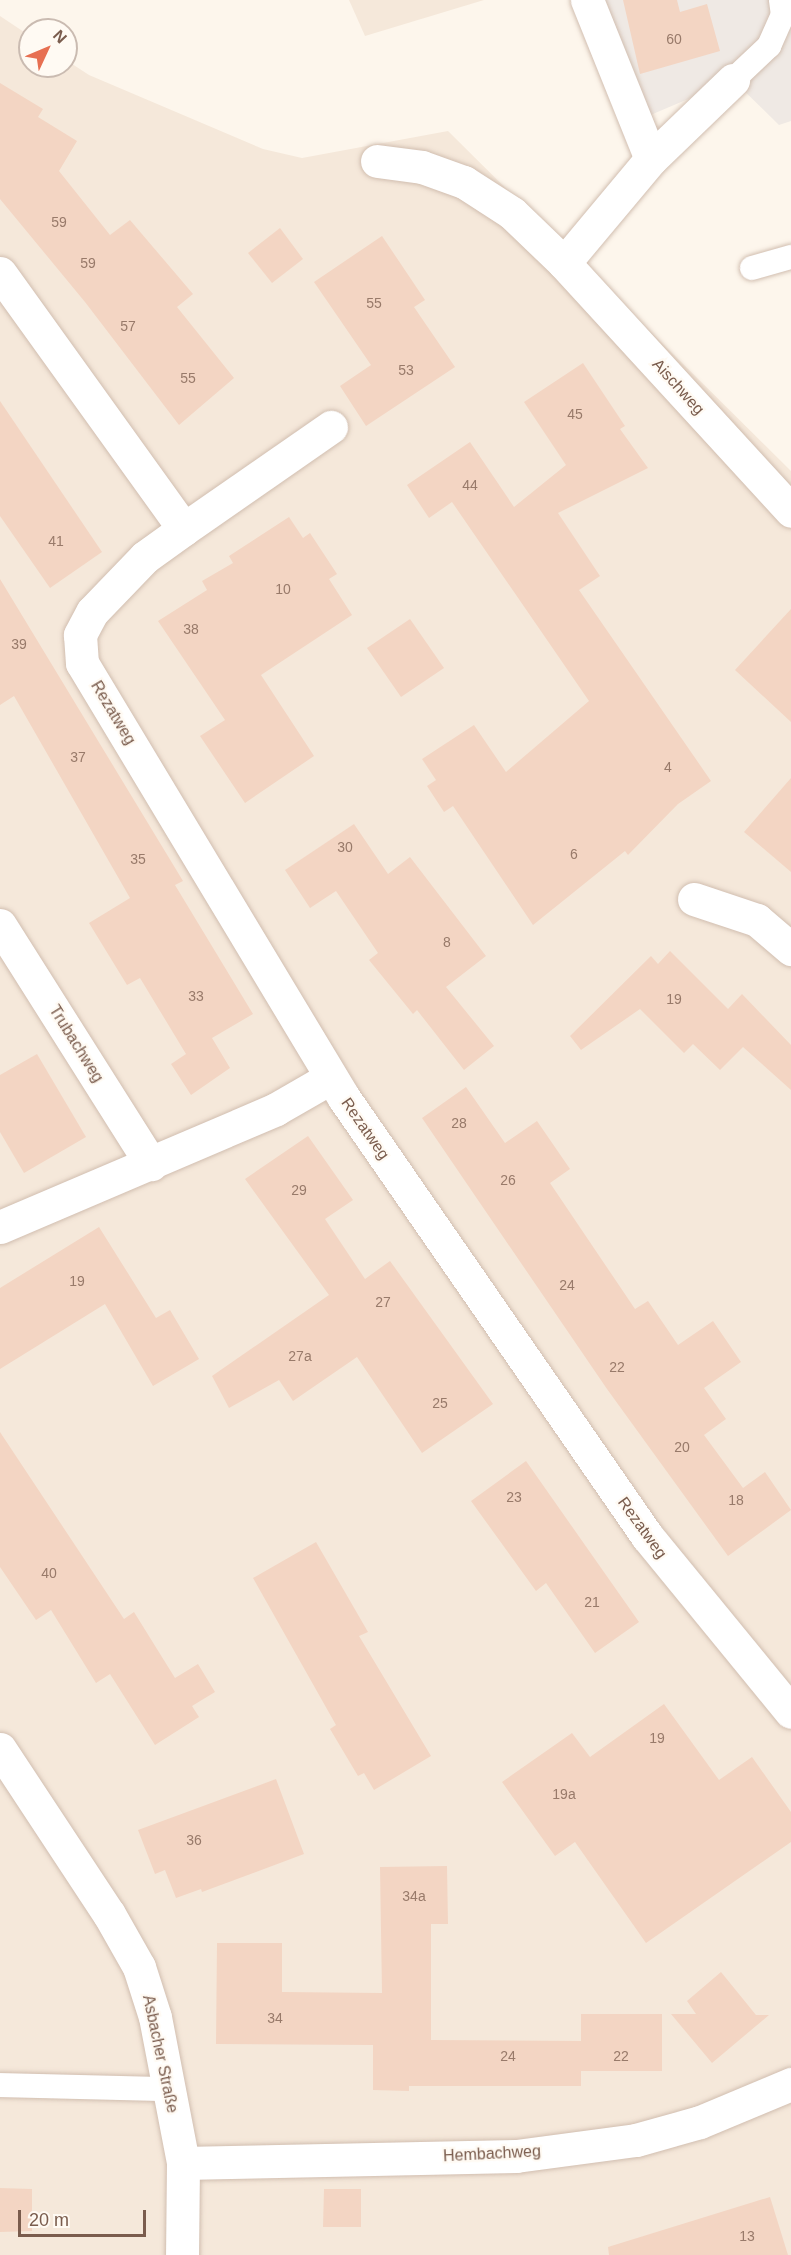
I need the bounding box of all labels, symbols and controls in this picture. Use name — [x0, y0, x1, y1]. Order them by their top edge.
north arrow — [18, 18, 78, 78]
text: N — [50, 26, 70, 47]
house number: 60 — [666, 31, 682, 47]
house number: 59 — [51, 214, 67, 230]
house number: 59 — [80, 255, 96, 271]
house number: 55 — [366, 295, 382, 311]
house number: 57 — [120, 318, 136, 334]
street label: Aischweg — [648, 355, 708, 419]
house number: 53 — [398, 362, 414, 378]
house number: 55 — [180, 370, 196, 386]
house number: 45 — [567, 406, 583, 422]
house number: 44 — [462, 477, 478, 493]
house number: 41 — [48, 533, 64, 549]
house number: 10 — [275, 581, 291, 597]
house number: 38 — [183, 621, 199, 637]
house number: 39 — [11, 636, 27, 652]
street label: Rezatweg — [86, 678, 140, 748]
house number: 37 — [70, 749, 86, 765]
house number: 4 — [664, 759, 672, 775]
house number: 30 — [337, 839, 353, 855]
house number: 6 — [570, 846, 578, 862]
house number: 35 — [130, 851, 146, 867]
house number: 8 — [443, 934, 451, 950]
house number: 33 — [188, 988, 204, 1004]
house number: 19 — [666, 991, 682, 1007]
street label: Trubachweg — [45, 1002, 107, 1086]
street label: Rezatweg — [337, 1094, 393, 1164]
house number: 28 — [451, 1115, 467, 1131]
house number: 26 — [500, 1172, 516, 1188]
house number: 29 — [291, 1182, 307, 1198]
house number: 19 — [69, 1273, 85, 1289]
house number: 24 — [559, 1277, 575, 1293]
house number: 27 — [375, 1294, 391, 1310]
house number: 27a — [288, 1348, 312, 1364]
house number: 22 — [609, 1359, 625, 1375]
house number: 25 — [432, 1395, 448, 1411]
house number: 20 — [674, 1439, 690, 1455]
house number: 23 — [506, 1489, 522, 1505]
house number: 18 — [728, 1492, 744, 1508]
street label: Rezatweg — [613, 1494, 671, 1562]
house number: 40 — [41, 1565, 57, 1581]
house number: 21 — [584, 1594, 600, 1610]
house number: 19 — [649, 1730, 665, 1746]
house number: 19a — [552, 1786, 576, 1802]
house number: 36 — [186, 1832, 202, 1848]
house number: 34a — [402, 1888, 426, 1904]
street label: Asbacher Straße — [138, 1993, 182, 2115]
house number: 34 — [267, 2010, 283, 2026]
house number: 24 — [500, 2048, 516, 2064]
house number: 22 — [613, 2048, 629, 2064]
street label: Hembachweg — [443, 2142, 541, 2166]
scale bar — [21, 2198, 148, 2236]
text: 20 m — [29, 2210, 69, 2230]
house number: 13 — [739, 2228, 755, 2244]

